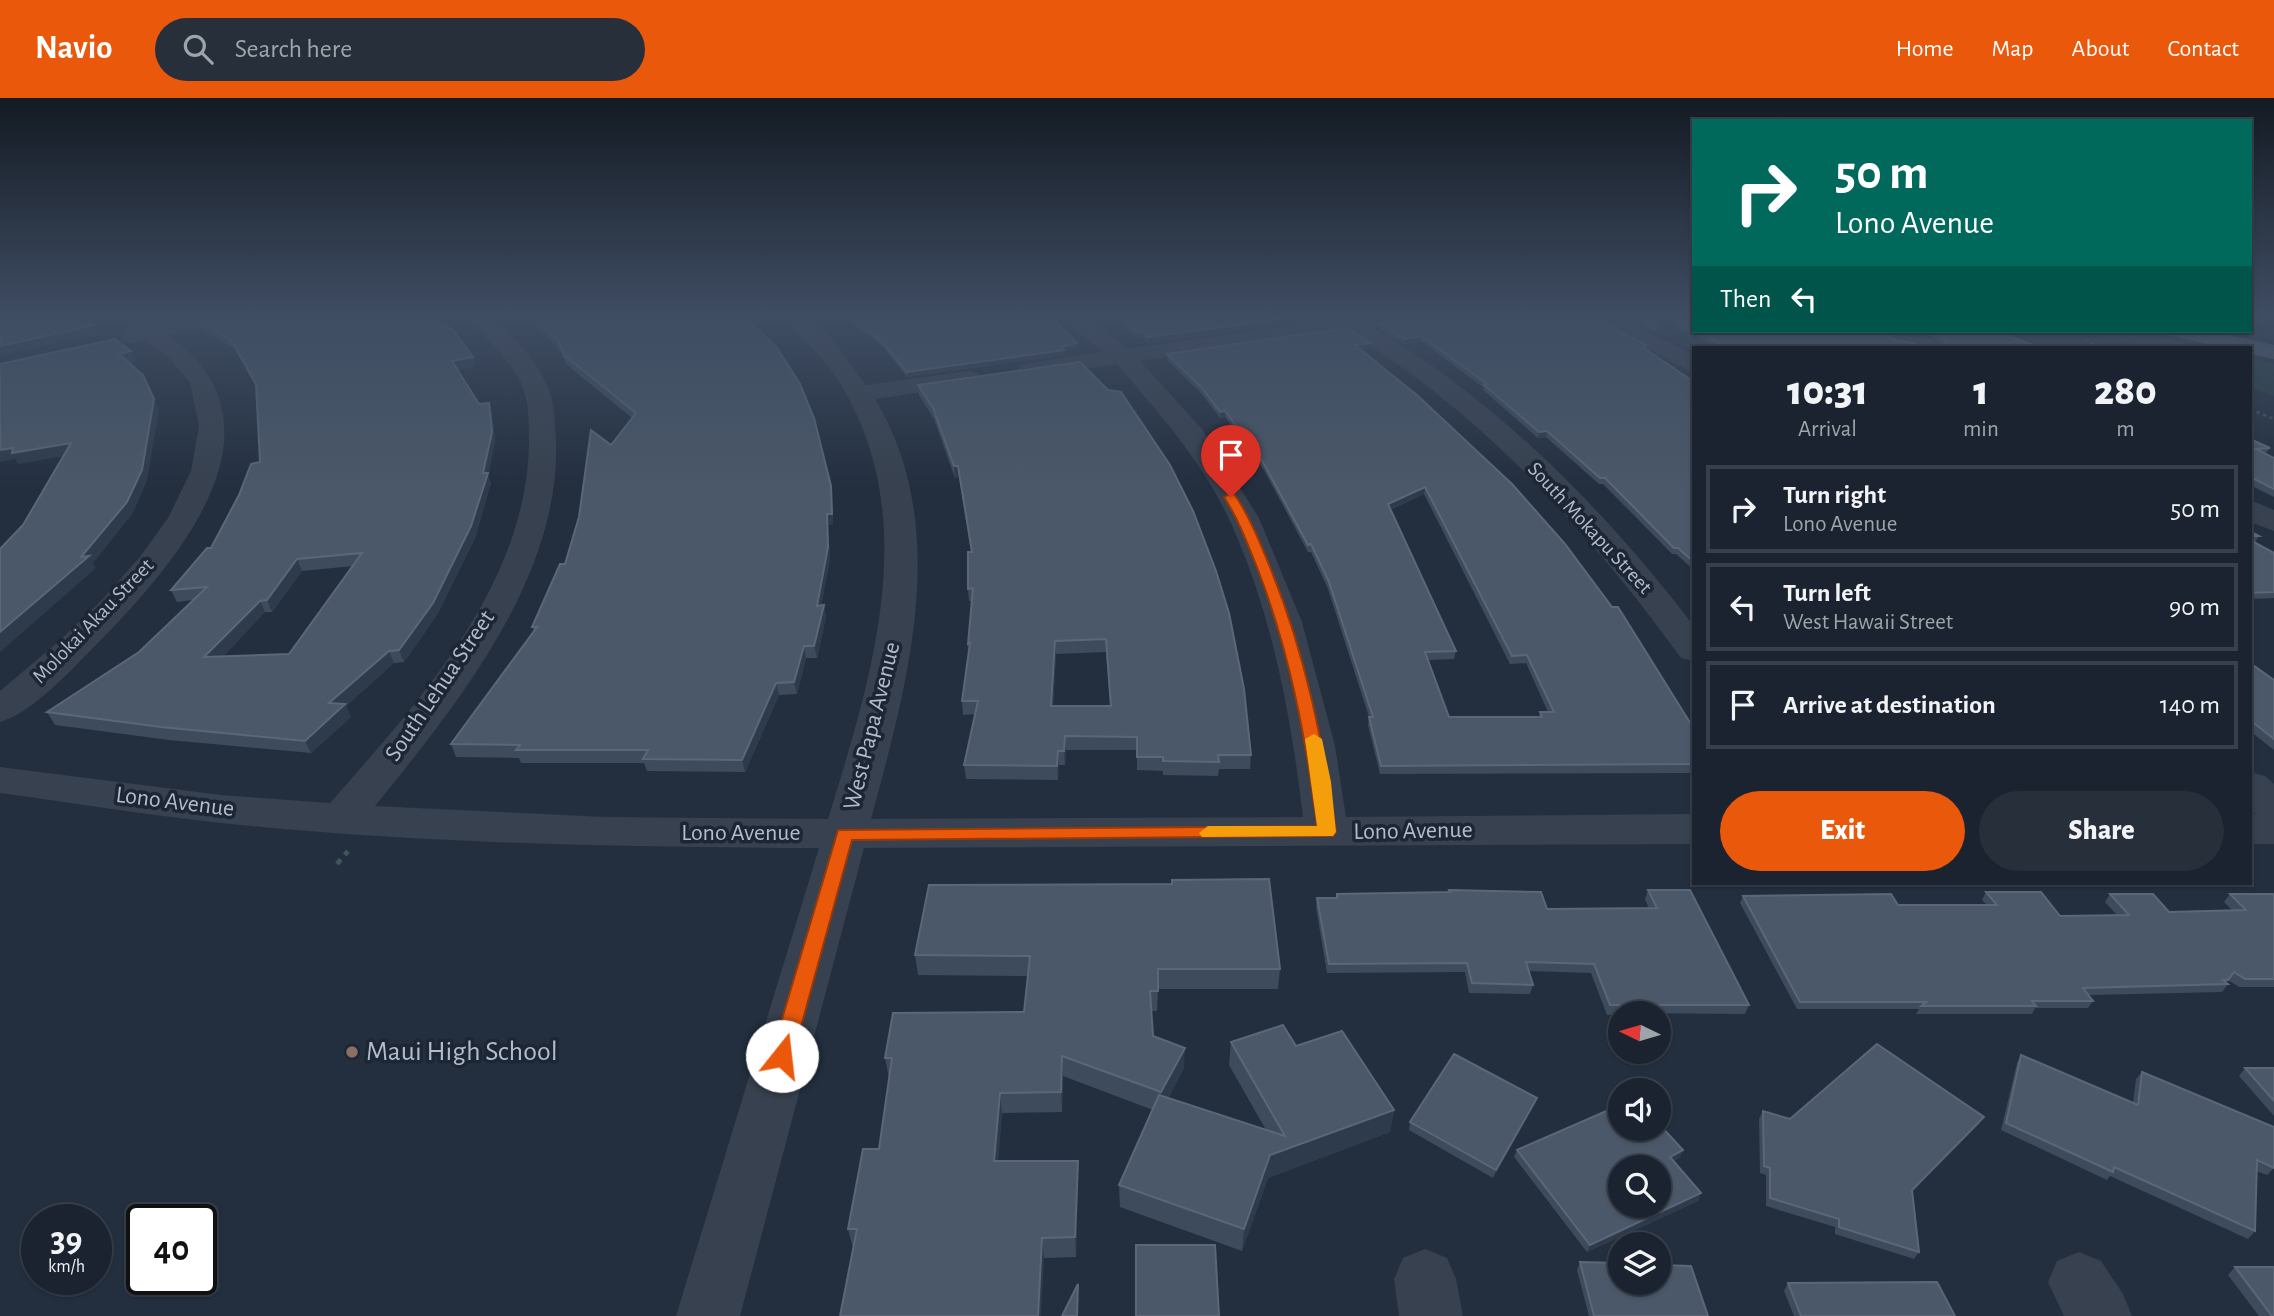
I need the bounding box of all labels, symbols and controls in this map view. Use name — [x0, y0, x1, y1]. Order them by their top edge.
search box — [155, 18, 645, 81]
icon: search — [179, 30, 217, 68]
text: Navio — [35, 32, 113, 65]
text: Search here — [235, 36, 352, 62]
text: Home — [1896, 37, 1954, 61]
text: Map — [1992, 37, 2034, 61]
text: About — [2072, 37, 2129, 61]
text: Contact — [2167, 37, 2239, 61]
icon: right — [1720, 147, 1811, 238]
text: 50 m — [1835, 149, 1929, 198]
text: Lono Avenue — [1835, 207, 1994, 239]
icon: left — [1785, 280, 1823, 318]
text: Then — [1720, 286, 1771, 312]
text: 10:31 — [1787, 370, 1868, 412]
text: 1 — [1973, 370, 1989, 412]
text: 280 — [2094, 370, 2157, 412]
text: Arrival — [1798, 418, 1857, 441]
text: min — [1963, 418, 1999, 441]
text: m — [2116, 418, 2135, 441]
pin — [1201, 425, 1261, 497]
icon: arrive — [1212, 436, 1250, 474]
street label: South Mokapu Street — [1524, 458, 1656, 598]
text: Turn right — [1783, 482, 1886, 508]
icon: right — [1724, 490, 1762, 528]
text: 50 m — [2170, 496, 2220, 522]
text: Lono Avenue — [1783, 513, 1897, 536]
street label: Molokai Akau Street — [28, 555, 158, 687]
text: Turn left — [1783, 580, 1871, 606]
icon: left — [1724, 588, 1762, 626]
text: 90 m — [2169, 594, 2220, 620]
street label: South Lehua Street — [381, 606, 499, 766]
text: West Hawaii Street — [1783, 611, 1953, 634]
street label: West Papa Avenue — [840, 640, 904, 812]
icon: arrive — [1724, 686, 1762, 724]
text: Arrive at destination — [1783, 692, 1996, 718]
text: 140 m — [2160, 692, 2220, 718]
street label: Lono Avenue — [114, 783, 236, 821]
button: Exit — [1720, 791, 1965, 871]
button: Share — [1979, 791, 2224, 871]
street label: Lono Avenue — [1353, 818, 1473, 844]
street label: Lono Avenue — [681, 821, 801, 845]
north arrow — [1608, 1001, 1671, 1064]
map controls — [1608, 1001, 1671, 1295]
position arrow — [745, 1019, 819, 1093]
place label: Maui High School — [366, 1038, 558, 1066]
marker: Maui High School — [344, 1044, 360, 1060]
button: sound — [1608, 1078, 1671, 1141]
button: search — [1608, 1155, 1671, 1218]
speed limit sign: 40 — [126, 1204, 217, 1295]
text: 39 — [50, 1223, 82, 1258]
button: layers — [1608, 1232, 1671, 1295]
text: km/h — [48, 1258, 85, 1276]

